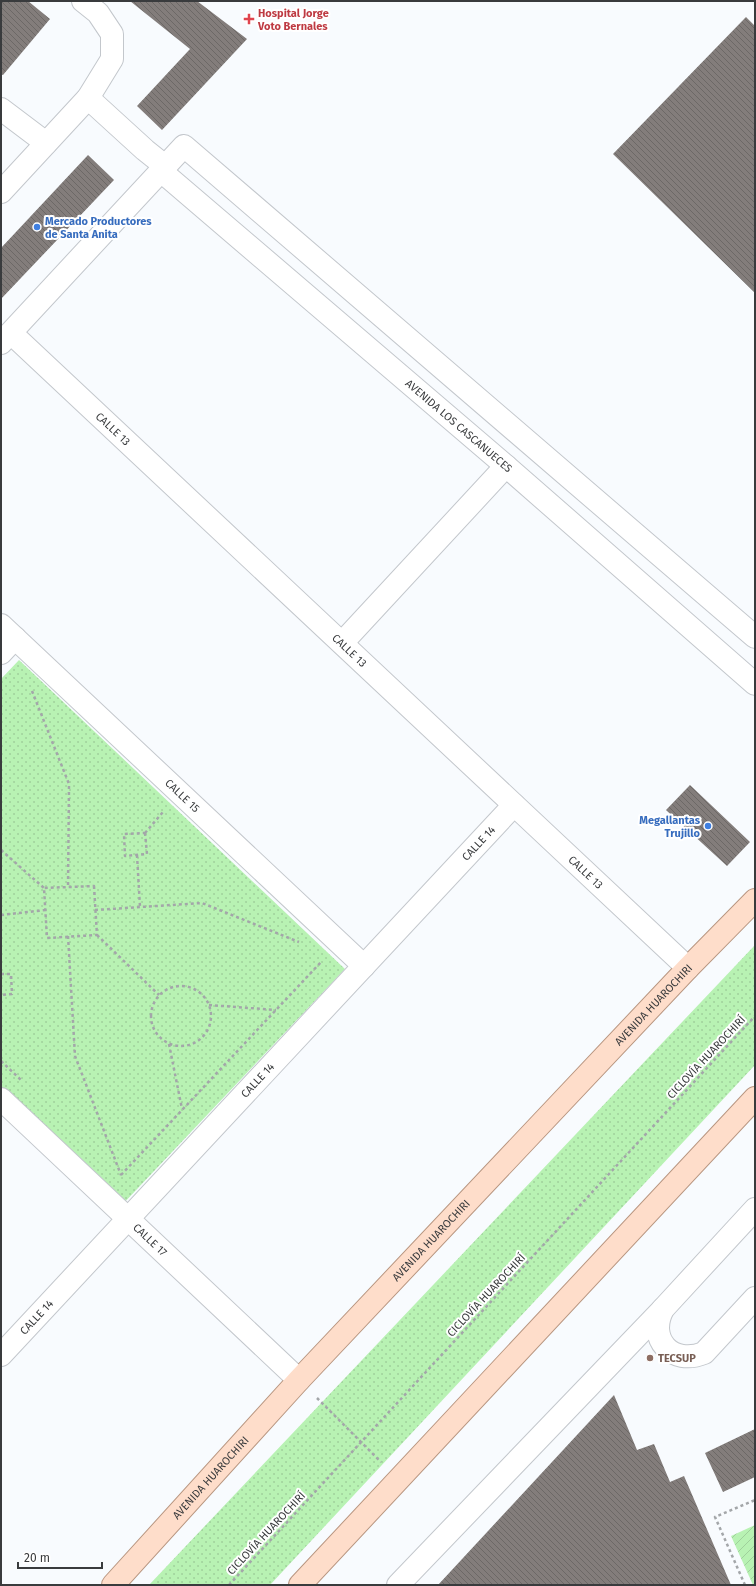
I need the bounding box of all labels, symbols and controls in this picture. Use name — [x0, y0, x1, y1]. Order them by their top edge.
place label: Hospital Jorge Voto Bernales — [257, 7, 329, 33]
marker: Hospital Jorge Voto Bernales — [243, 13, 255, 25]
place label: Mercado Productores de Santa Anita — [45, 215, 152, 241]
marker: Mercado Productores de Santa Anita — [32, 222, 42, 232]
street label: AVENIDA LOS CASCANUECES — [403, 377, 515, 475]
street label: CALLE 13 — [93, 410, 133, 448]
street label: CALLE 13 — [329, 632, 369, 670]
street label: CALLE 15 — [162, 777, 202, 815]
place label: Megallantas Trujillo — [639, 814, 701, 840]
marker: Megallantas Trujillo — [703, 821, 713, 831]
street label: CALLE 14 — [459, 823, 498, 864]
street label: CALLE 13 — [565, 853, 605, 892]
street label: AVENIDA HUAROCHIRI — [612, 962, 695, 1048]
street label: CICLOVÍA HUAROCHIRÍ — [664, 1013, 748, 1101]
street label: CALLE 14 — [238, 1060, 277, 1100]
street label: AVENIDA HUAROCHIRI — [390, 1197, 473, 1284]
street label: CALLE 17 — [130, 1221, 170, 1259]
street label: CICLOVÍA HUAROCHIRÍ — [444, 1251, 528, 1339]
street label: CALLE 14 — [17, 1297, 56, 1337]
place label: TECSUP — [658, 1352, 696, 1365]
marker: TECSUP — [645, 1353, 655, 1363]
street label: AVENIDA HUAROCHIRI — [170, 1434, 252, 1522]
street label: CICLOVÍA HUAROCHIRÍ — [224, 1489, 308, 1577]
scale bar — [18, 1544, 102, 1570]
text: 20 m — [24, 1551, 50, 1565]

